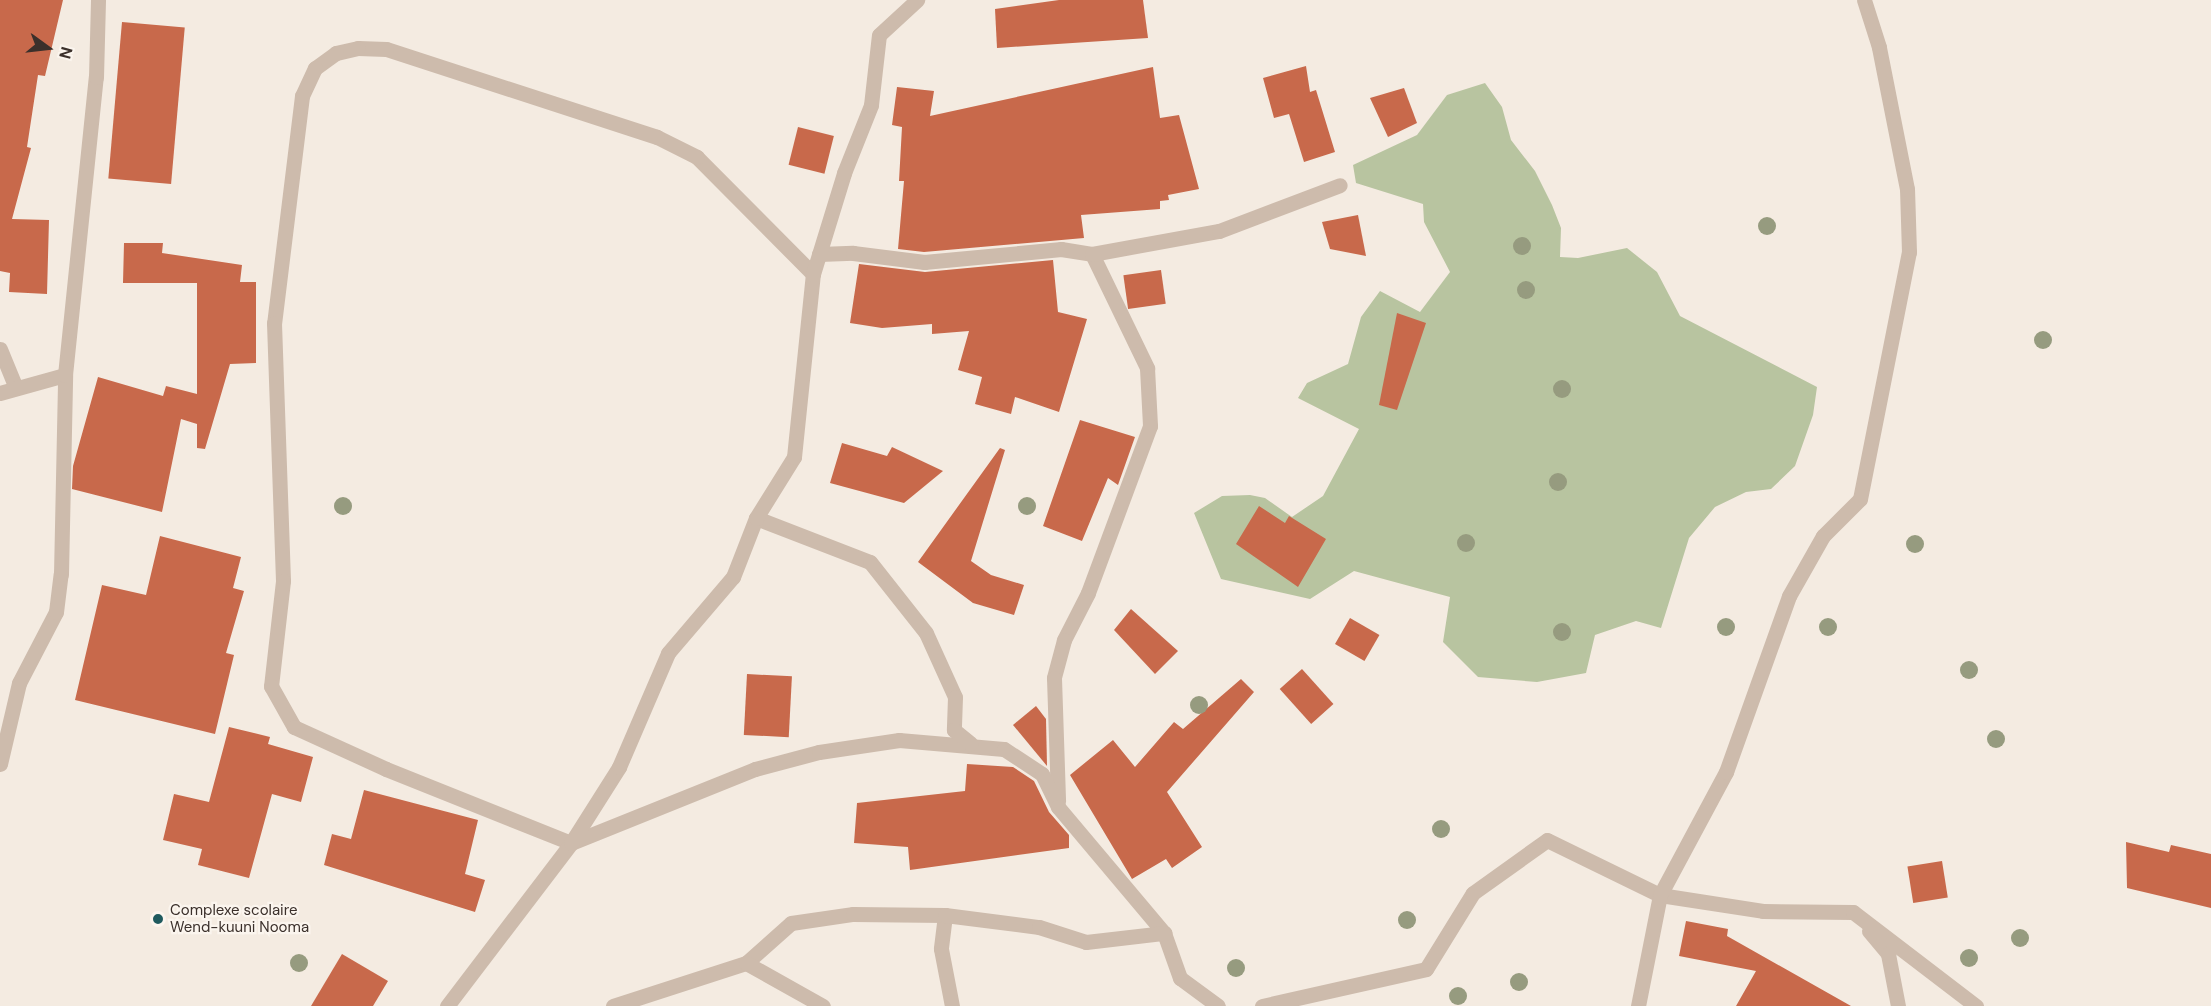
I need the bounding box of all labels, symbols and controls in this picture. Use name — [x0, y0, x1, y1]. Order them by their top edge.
north arrow — [18, 18, 78, 78]
text: N — [54, 44, 78, 61]
place label: Complexe scolaire Wend-kuuni Nooma — [170, 901, 309, 936]
marker: Complexe scolaire Wend-kuuni Nooma — [151, 912, 165, 926]

